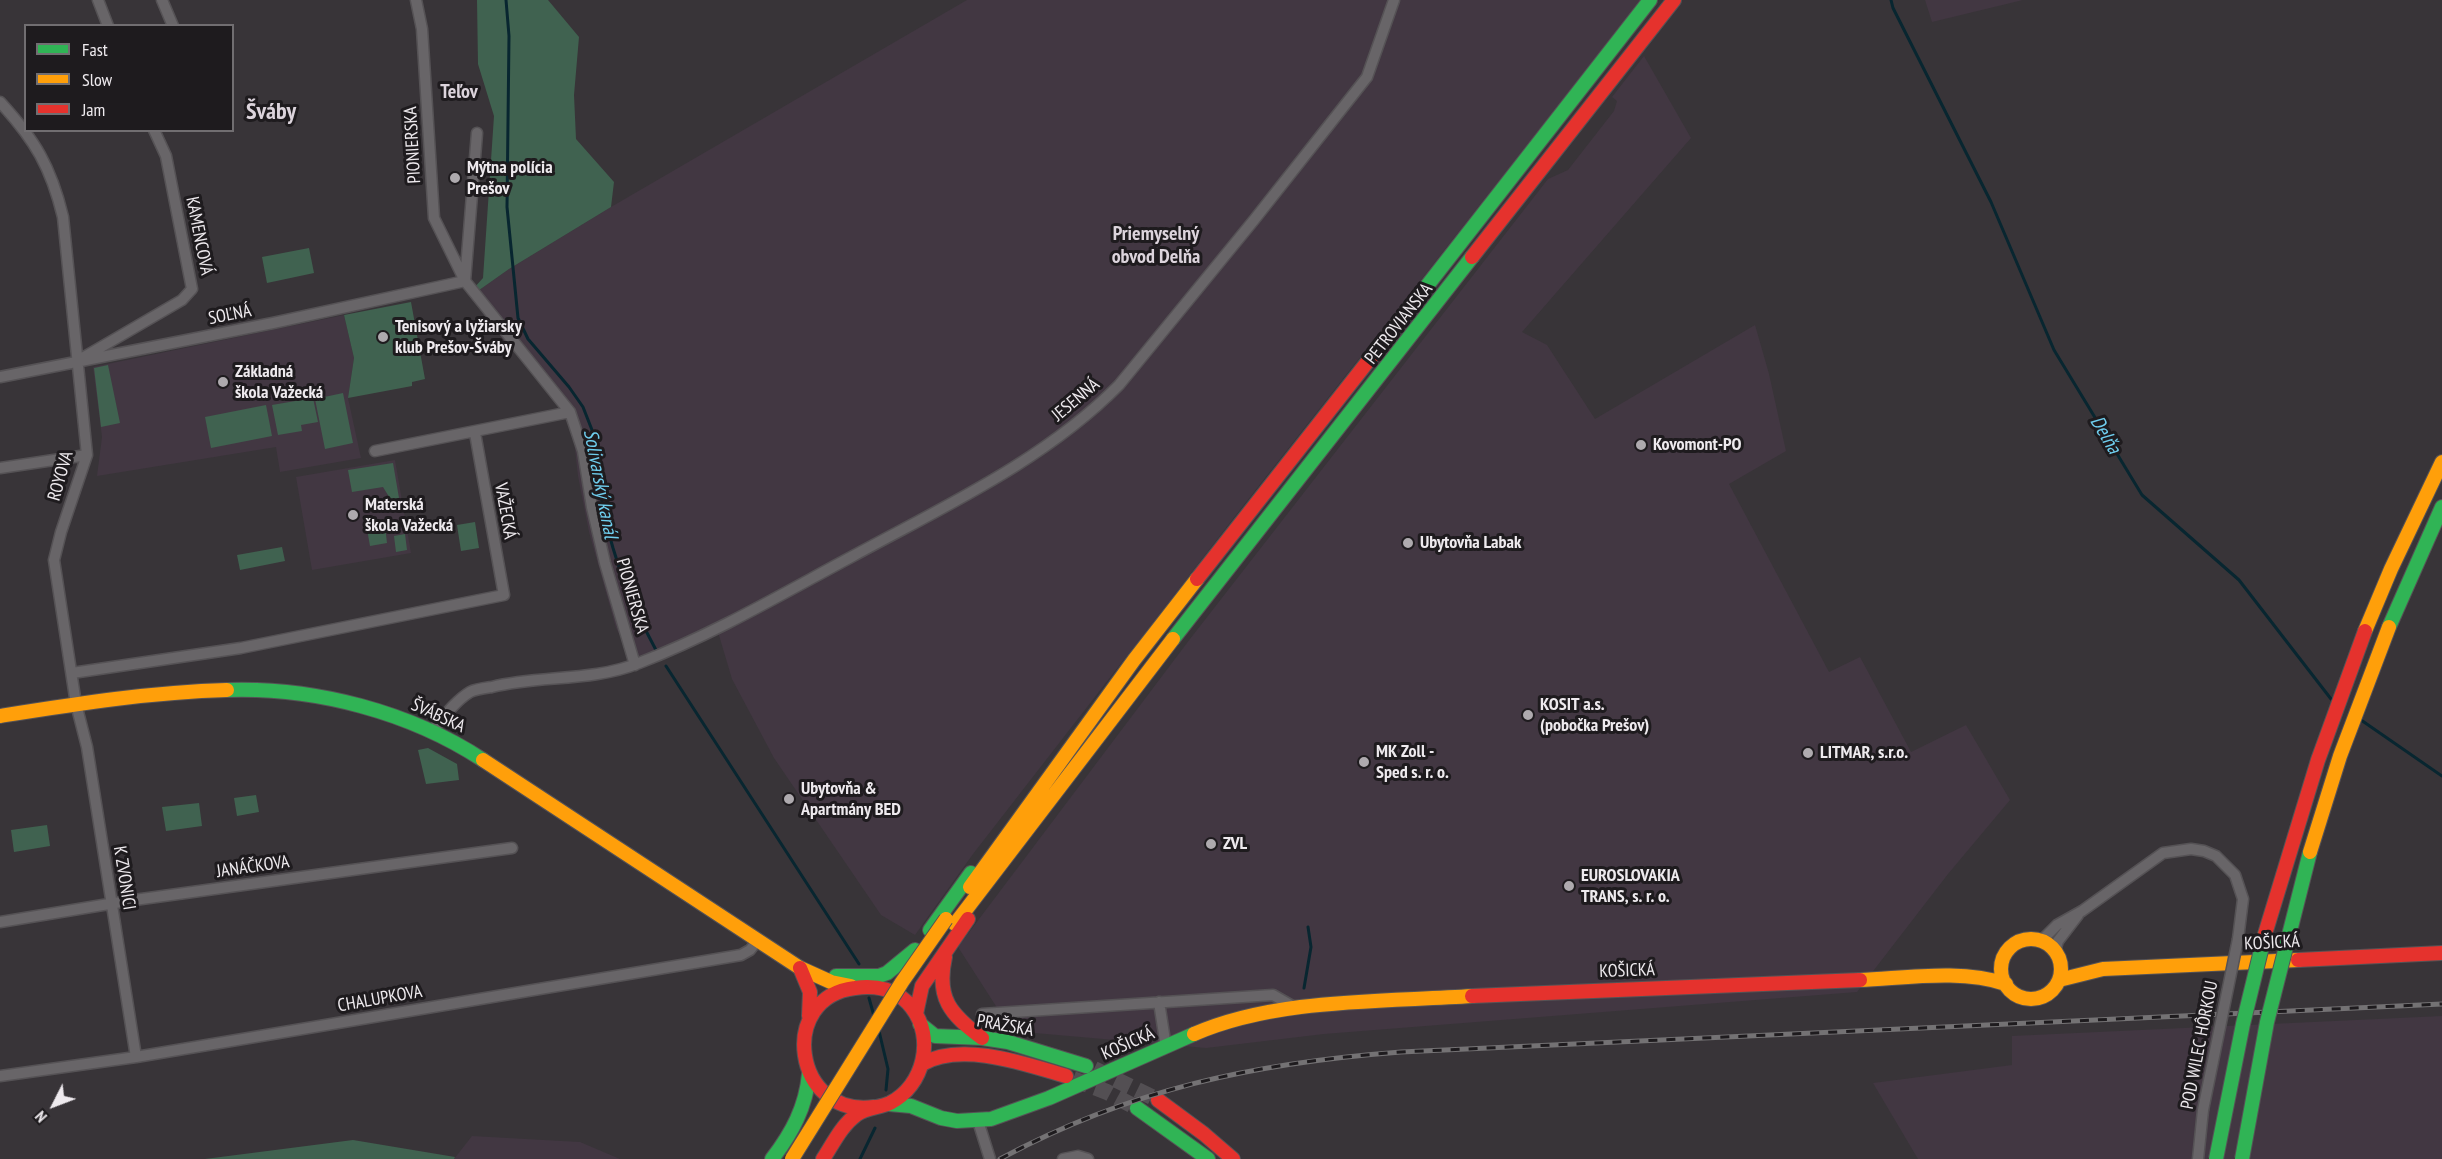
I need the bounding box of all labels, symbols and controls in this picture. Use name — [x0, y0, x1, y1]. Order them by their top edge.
legend — [24, 24, 234, 132]
text: Fast — [82, 38, 108, 61]
text: Slow — [82, 68, 112, 91]
district label: Teľov — [440, 80, 478, 104]
text: Jam — [82, 98, 105, 121]
district label: Šváby — [246, 98, 296, 126]
street label: PIONIERSKA — [400, 106, 426, 184]
place label: Mýtna polícia Prešov — [467, 157, 553, 200]
marker: Mýtna polícia Prešov — [448, 171, 462, 185]
street label: KAMENCOVÁ — [181, 195, 217, 277]
district label: Priemyselný obvod Delňa — [1112, 222, 1200, 269]
street label: PETROVIANSKA — [1361, 279, 1437, 369]
street label: SOĽNÁ — [207, 300, 253, 330]
place label: Tenisový a lyžiarsky klub Prešov-Šváby — [395, 316, 522, 358]
marker: Tenisový a lyžiarsky klub Prešov-Šváby — [376, 330, 390, 344]
place label: Základná škola Važecká — [235, 361, 323, 404]
street label: JESENNÁ — [1048, 374, 1104, 426]
marker: Základná škola Važecká — [216, 375, 230, 389]
water label: Delňa — [2084, 412, 2126, 458]
water label: Solivarský kanál — [578, 427, 622, 541]
place label: Kovomont-PO — [1653, 434, 1741, 456]
marker: Kovomont-PO — [1634, 438, 1648, 452]
street label: ROYOVA — [44, 449, 78, 503]
street label: VAŽECKÁ — [489, 481, 521, 541]
place label: Materská škola Važecká — [365, 494, 453, 536]
marker: Materská škola Važecká — [346, 508, 360, 522]
place label: Ubytovňa Labak — [1420, 532, 1521, 554]
marker: Ubytovňa Labak — [1401, 536, 1415, 550]
street label: PIONIERSKA — [611, 556, 653, 636]
street label: ŠVÁBSKA — [408, 694, 468, 738]
place label: KOSIT a.s. (pobočka Prešov) — [1540, 694, 1649, 736]
marker: KOSIT a.s. (pobočka Prešov) — [1521, 708, 1535, 722]
place label: MK Zoll - Sped s. r. o. — [1376, 741, 1449, 783]
place label: LITMAR, s.r.o. — [1820, 742, 1908, 764]
marker: LITMAR, s.r.o. — [1801, 746, 1815, 760]
marker: MK Zoll - Sped s. r. o. — [1357, 755, 1371, 769]
place label: Ubytovňa & Apartmány BED — [801, 778, 901, 820]
marker: Ubytovňa & Apartmány BED — [782, 792, 796, 806]
place label: ZVL — [1223, 833, 1247, 855]
marker: ZVL — [1204, 837, 1218, 851]
street label: K ZVONICI — [108, 844, 140, 912]
street label: JANÁČKOVA — [215, 851, 291, 883]
place label: EUROSLOVAKIA TRANS, s. r. o. — [1581, 865, 1680, 908]
marker: EUROSLOVAKIA TRANS, s. r. o. — [1562, 879, 1576, 893]
street label: KOŠICKÁ — [2244, 931, 2300, 955]
street label: KOŠICKÁ — [1599, 959, 1655, 983]
street label: POD WILEC HÔRKOU — [2177, 979, 2223, 1111]
street label: CHALUPKOVA — [336, 981, 424, 1017]
street label: PRAŽSKÁ — [975, 1010, 1035, 1042]
street label: KOŠICKÁ — [1098, 1023, 1158, 1065]
north arrow — [24, 1075, 84, 1135]
text: N — [30, 1107, 51, 1127]

